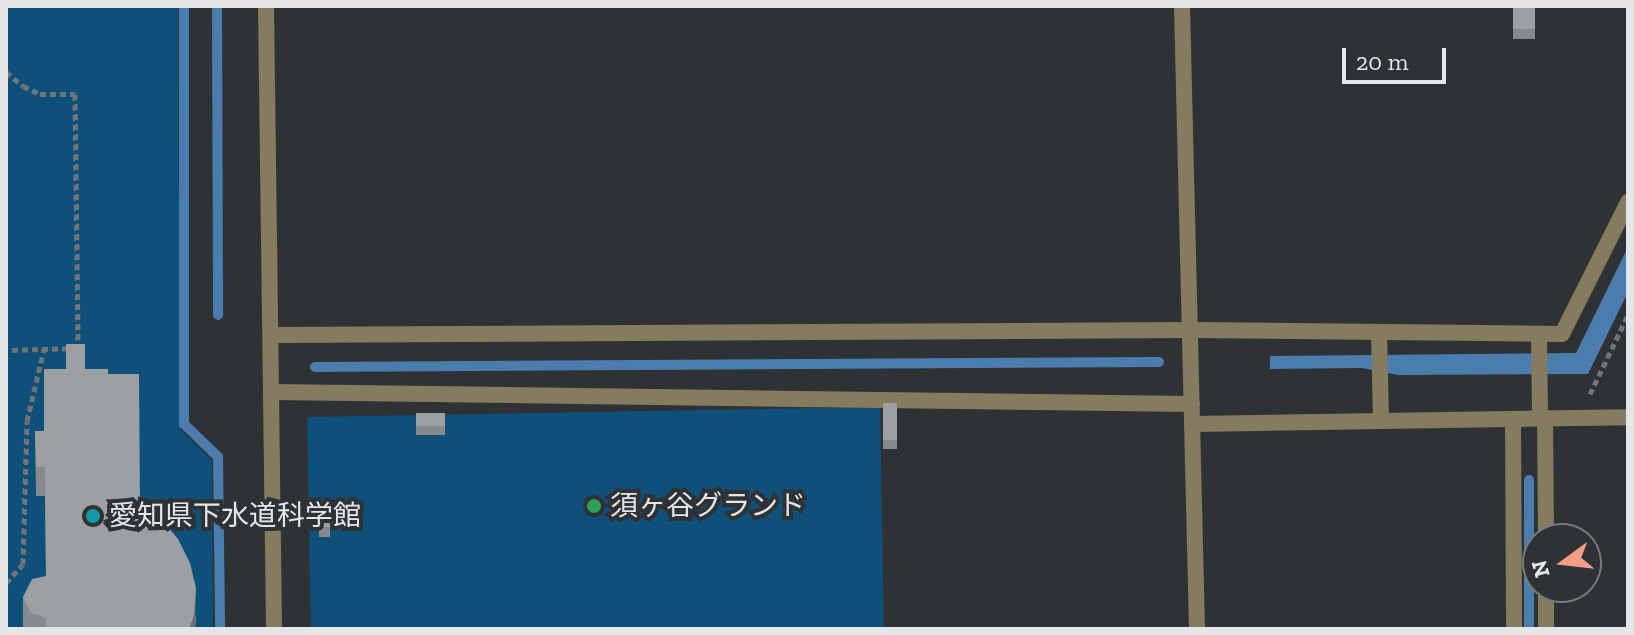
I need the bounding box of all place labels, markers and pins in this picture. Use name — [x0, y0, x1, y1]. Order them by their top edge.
place label: 須ヶ谷グランド — [610, 489, 806, 523]
marker: 須ヶ谷グランド — [585, 497, 603, 515]
place label: 愛知県下水道科学館 — [109, 499, 361, 533]
marker: 愛知県下水道科学館 — [84, 507, 102, 525]

